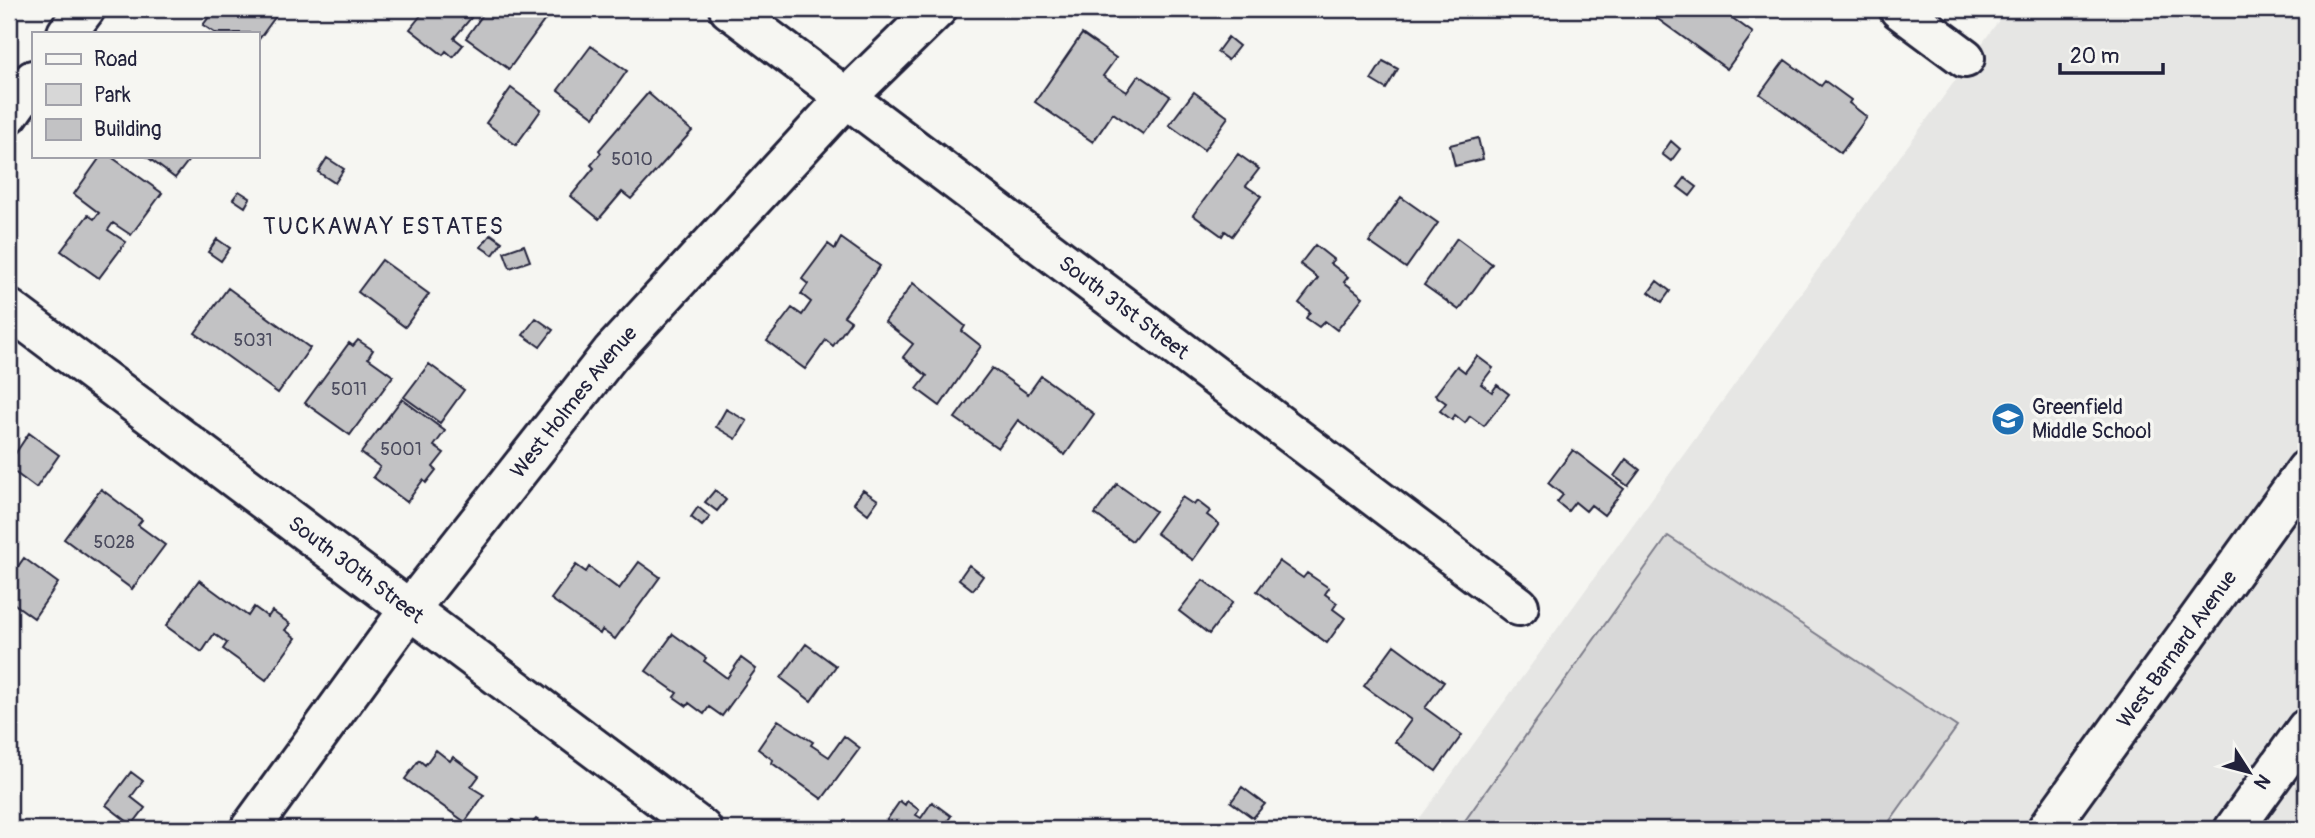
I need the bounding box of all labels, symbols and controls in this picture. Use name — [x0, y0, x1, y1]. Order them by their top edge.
legend — [32, 32, 259, 158]
scale bar — [2060, 32, 2163, 76]
text: 20 m — [2070, 43, 2119, 70]
text: Road — [94, 46, 138, 73]
text: Park — [94, 82, 131, 109]
text: Building — [94, 116, 161, 143]
house number: 5010 — [611, 148, 653, 171]
district label: TUCKAWAY ESTATES — [263, 212, 505, 241]
street label: South 31st Street — [1053, 250, 1195, 366]
street label: West Holmes Avenue — [505, 320, 644, 484]
house number: 5031 — [233, 329, 273, 352]
house number: 5011 — [331, 378, 367, 401]
place label: Greenfield Middle School — [2032, 394, 2152, 445]
school or university icon: Greenfield Middle School — [1989, 400, 2027, 438]
house number: 5001 — [380, 438, 422, 461]
street label: South 30th Street — [283, 510, 430, 630]
house number: 5028 — [93, 531, 135, 554]
street label: West Barnard Avenue — [2111, 565, 2244, 733]
north arrow — [2214, 736, 2284, 806]
text: N — [2248, 769, 2275, 794]

